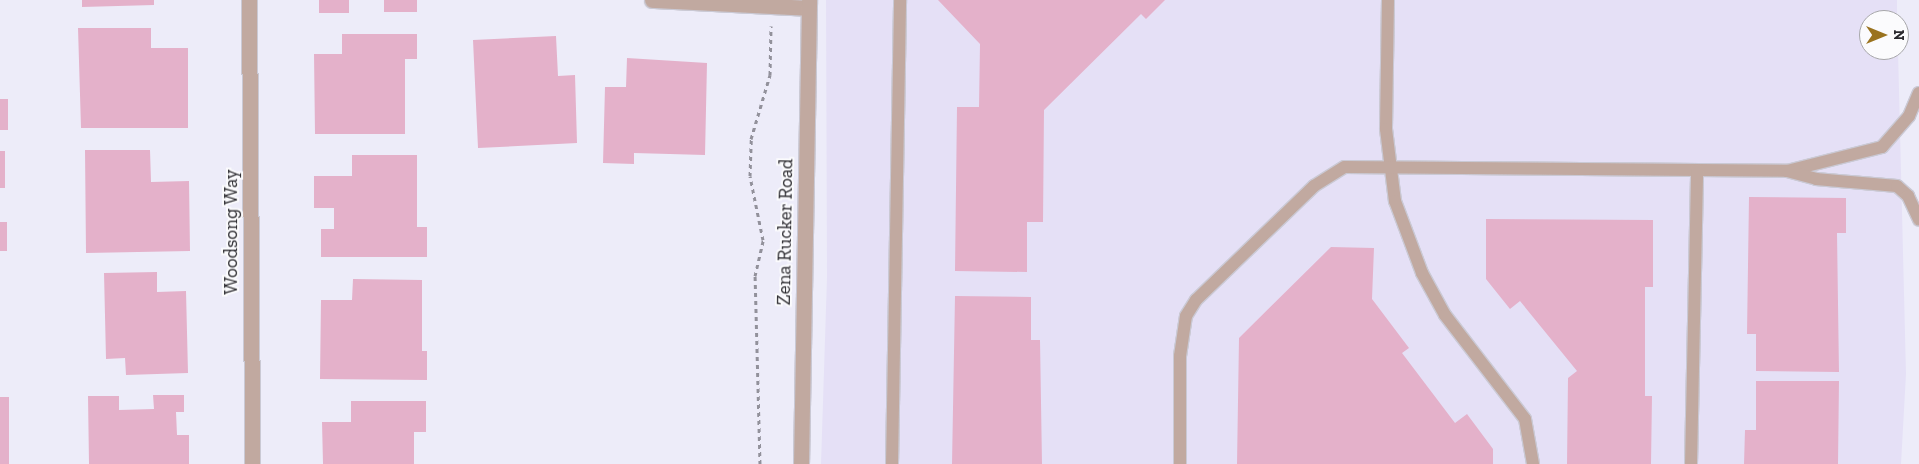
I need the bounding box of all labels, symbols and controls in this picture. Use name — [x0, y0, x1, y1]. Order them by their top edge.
north arrow — [1859, 10, 1909, 60]
text: N — [1890, 30, 1907, 40]
street label: Zena Rucker Road — [772, 158, 798, 306]
street label: Woodsong Way — [220, 169, 242, 295]

